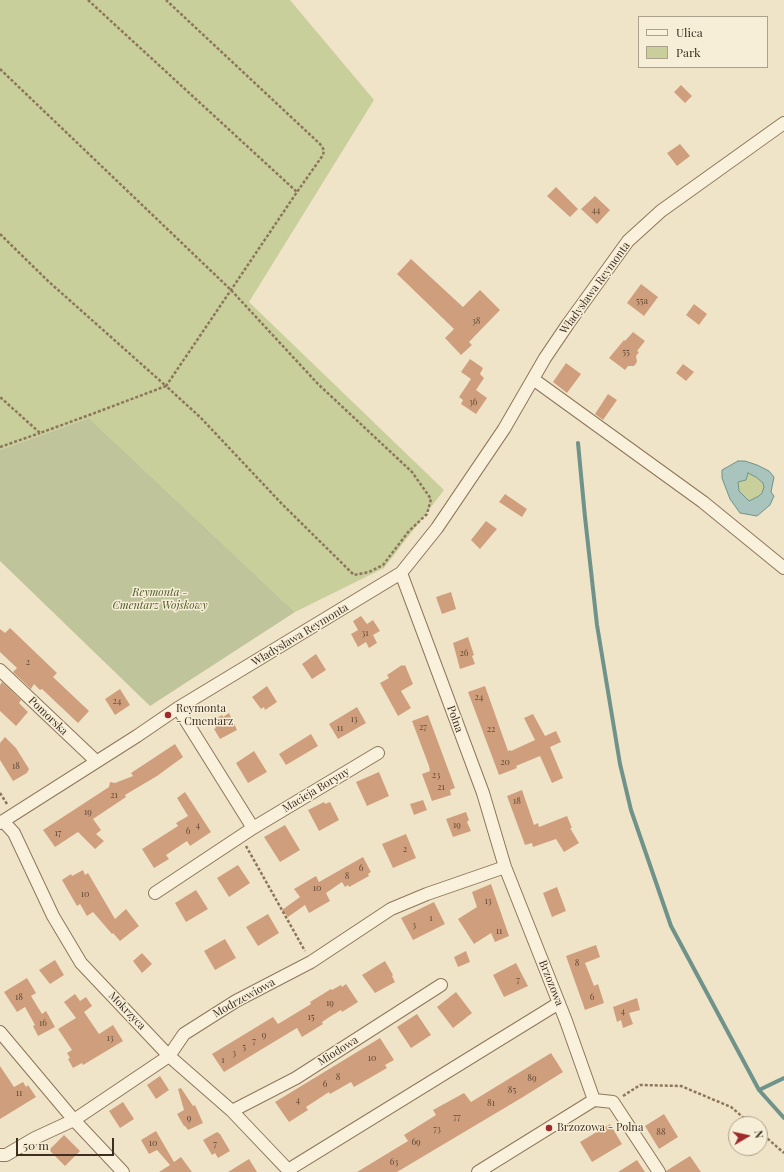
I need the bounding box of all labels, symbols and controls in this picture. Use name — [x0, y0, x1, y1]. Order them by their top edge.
legend — [638, 16, 768, 68]
text: Ulica — [676, 24, 703, 40]
text: Park — [676, 44, 701, 60]
house number: 44 — [592, 205, 600, 215]
street label: Władysława Reymonta — [557, 239, 633, 337]
house number: 55a — [636, 296, 648, 306]
house number: 38 — [472, 316, 480, 326]
house number: 55 — [622, 347, 630, 357]
house number: 36 — [469, 397, 477, 407]
park label: Reymonta - Cmentarz Wojskowy — [112, 586, 208, 612]
street label: Władysława Reymonta — [249, 601, 351, 669]
house number: 31 — [361, 628, 369, 638]
house number: 26 — [460, 648, 468, 658]
house number: 2 — [26, 657, 30, 667]
house number: 24 — [475, 692, 483, 702]
street label: Pomorska — [26, 694, 70, 738]
house number: 24 — [113, 696, 121, 706]
place label: Reymonta - Cmentarz — [176, 702, 233, 728]
street label: Polna — [444, 704, 466, 734]
marker: Reymonta - Cmentarz — [163, 710, 173, 720]
house number: 13 — [350, 714, 358, 724]
house number: 27 — [419, 722, 427, 732]
house number: 11 — [337, 723, 343, 733]
house number: 22 — [487, 724, 495, 734]
house number: 20 — [500, 757, 510, 767]
house number: 18 — [12, 761, 20, 771]
street label: Macieja Boryny — [280, 765, 352, 815]
house number: 23 — [432, 770, 440, 780]
house number: 21 — [437, 782, 445, 792]
house number: 21 — [110, 790, 118, 800]
house number: 18 — [513, 796, 521, 806]
house number: 19 — [84, 807, 92, 817]
house number: 4 — [196, 820, 200, 830]
house number: 19 — [453, 820, 461, 830]
house number: 6 — [186, 826, 190, 836]
house number: 17 — [55, 828, 61, 838]
house number: 2 — [403, 844, 407, 854]
house number: 6 — [359, 863, 363, 873]
house number: 8 — [345, 871, 349, 881]
house number: 10 — [313, 883, 321, 893]
house number: 10 — [81, 889, 89, 899]
house number: 13 — [484, 896, 492, 906]
house number: 1 — [429, 913, 433, 923]
house number: 3 — [412, 920, 416, 930]
house number: 11 — [496, 926, 502, 936]
street label: Brzozowa — [536, 958, 566, 1008]
house number: 8 — [575, 958, 579, 968]
house number: 7 — [516, 975, 520, 985]
street label: Modrzewiowa — [211, 976, 277, 1020]
street label: Mokrzyca — [106, 989, 148, 1033]
house number: 18 — [15, 992, 23, 1002]
house number: 6 — [590, 992, 594, 1002]
house number: 19 — [326, 998, 334, 1008]
house number: 4 — [621, 1006, 625, 1016]
house number: 15 — [308, 1012, 314, 1022]
house number: 16 — [39, 1018, 47, 1028]
house number: 9 — [262, 1030, 266, 1040]
house number: 13 — [106, 1033, 114, 1043]
street label: Miodowa — [315, 1033, 361, 1069]
house number: 7 — [252, 1036, 256, 1046]
house number: 5 — [242, 1042, 246, 1052]
house number: 3 — [232, 1048, 236, 1058]
house number: 10 — [368, 1053, 376, 1063]
house number: 1 — [221, 1055, 225, 1065]
house number: 8 — [336, 1072, 340, 1082]
house number: 89 — [527, 1073, 537, 1083]
house number: 6 — [323, 1079, 327, 1089]
house number: 85 — [508, 1085, 516, 1095]
house number: 11 — [16, 1088, 22, 1098]
house number: 4 — [296, 1095, 300, 1105]
house number: 81 — [487, 1098, 495, 1108]
house number: 77 — [453, 1112, 461, 1122]
house number: 9 — [187, 1113, 191, 1123]
north arrow — [728, 1116, 768, 1156]
place label: Brzozowa - Polna — [557, 1121, 643, 1135]
marker: Brzozowa - Polna — [544, 1123, 554, 1133]
house number: 73 — [433, 1124, 441, 1134]
house number: 88 — [656, 1127, 666, 1137]
text: N — [751, 1129, 767, 1139]
scale bar — [18, 1130, 116, 1156]
text: 50 m — [23, 1137, 49, 1153]
house number: 69 — [411, 1137, 421, 1147]
house number: 10 — [149, 1138, 157, 1148]
house number: 7 — [213, 1139, 217, 1149]
house number: 63 — [390, 1157, 398, 1167]

